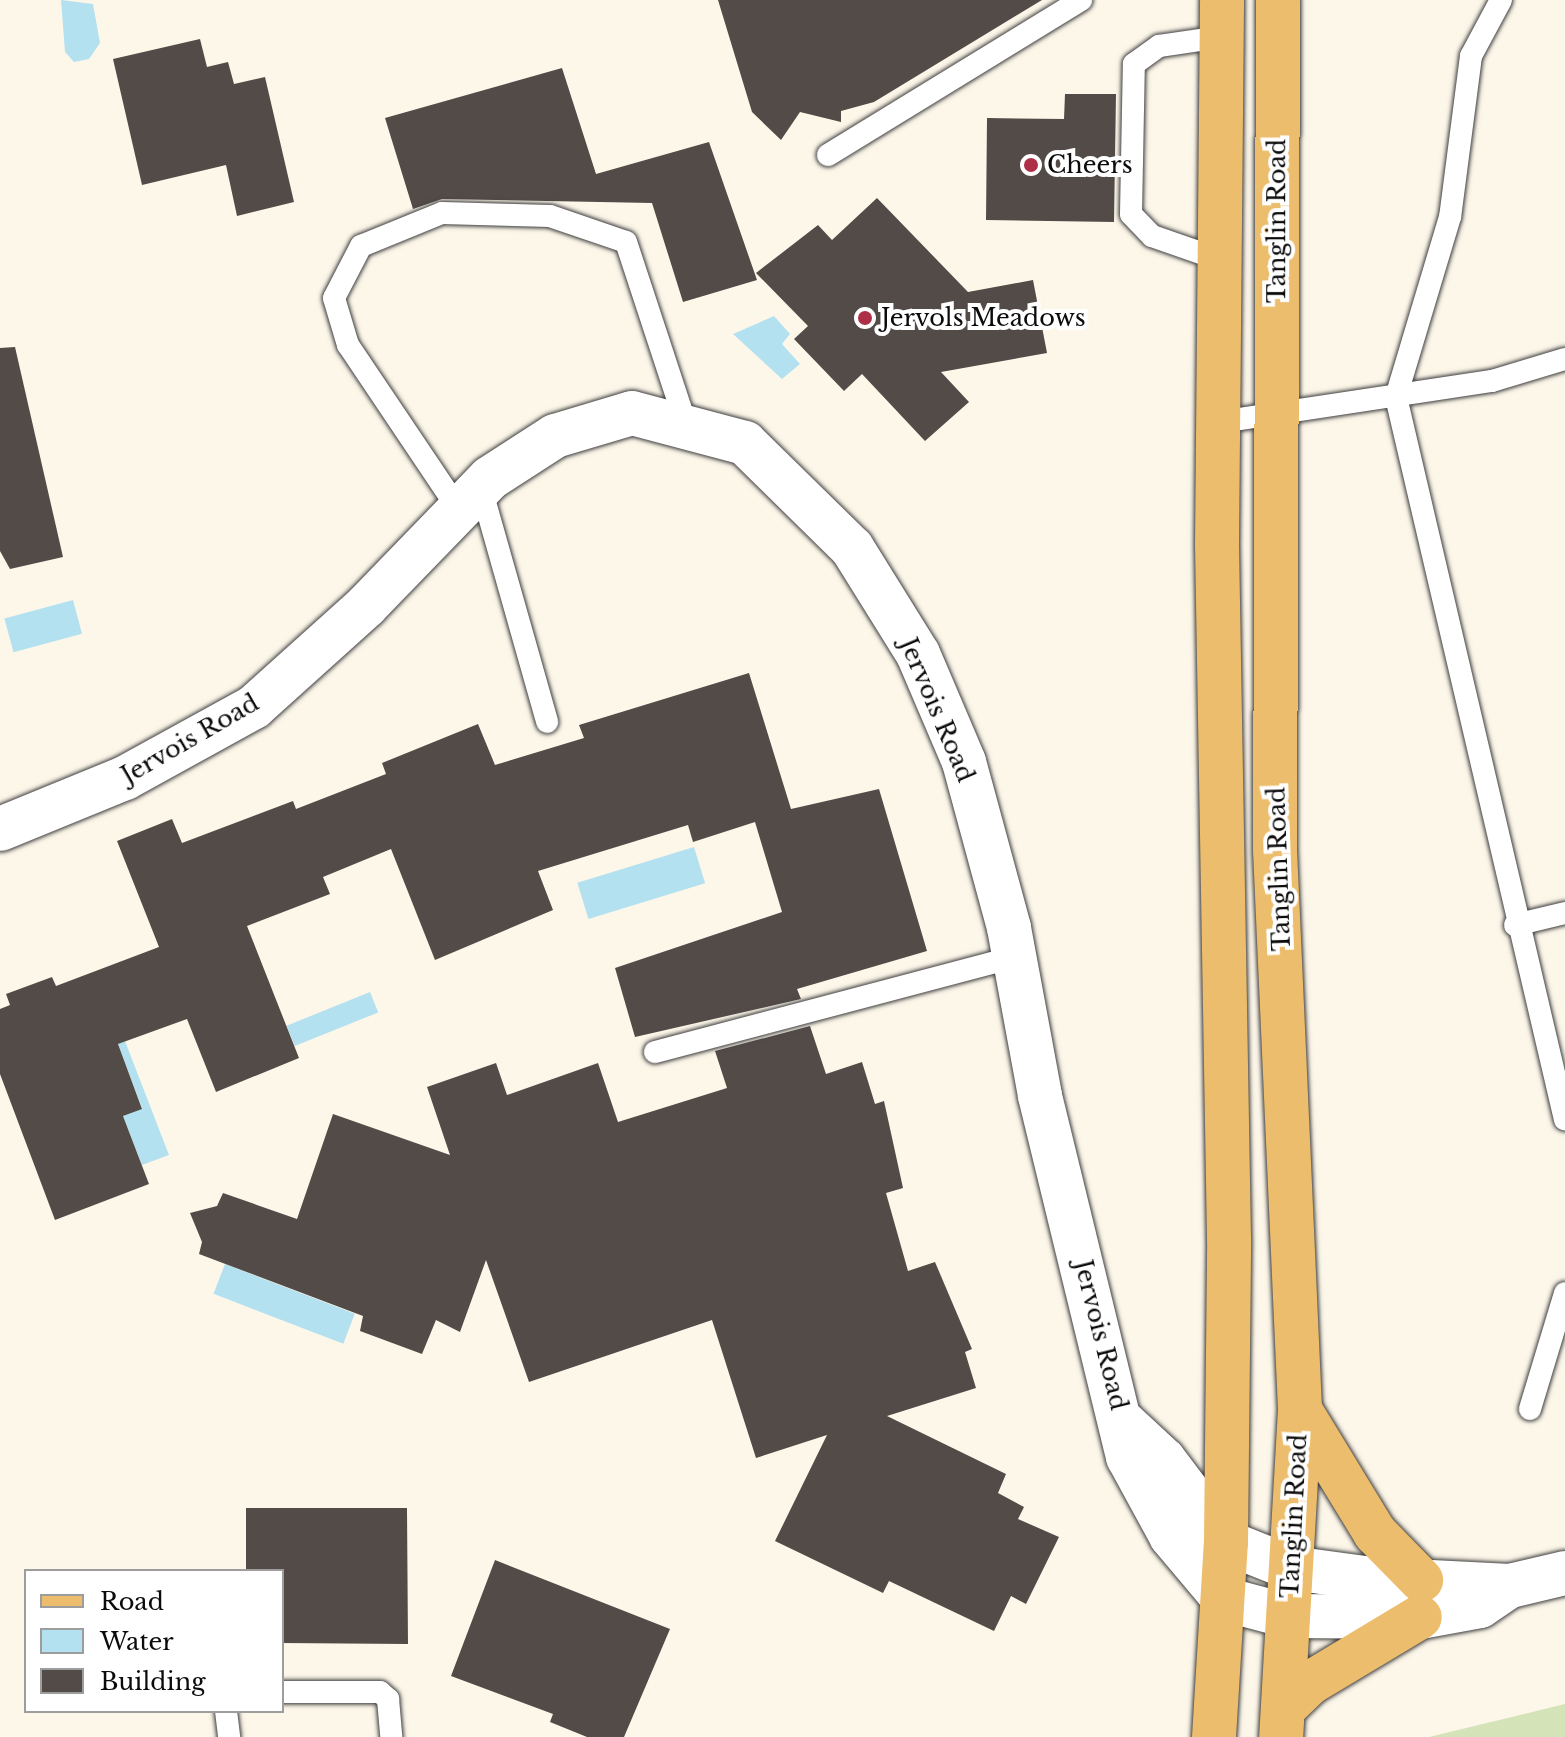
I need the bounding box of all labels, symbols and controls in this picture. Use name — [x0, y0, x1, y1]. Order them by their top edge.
street label: Tanglin Road — [1263, 139, 1291, 303]
place label: Cheers — [1047, 151, 1133, 179]
marker: Cheers — [1022, 156, 1040, 174]
place label: Jervols Meadows — [881, 304, 1086, 332]
marker: Jervols Meadows — [856, 309, 874, 327]
street label: Jervois Road — [894, 634, 980, 786]
street label: Jervois Road — [116, 688, 264, 790]
street label: Tanglin Road — [1262, 786, 1296, 952]
street label: Jervois Road — [1068, 1257, 1134, 1413]
street label: Tanglin Road — [1275, 1433, 1313, 1599]
legend — [24, 1569, 284, 1713]
text: Road — [100, 1587, 164, 1616]
text: Water — [100, 1627, 174, 1656]
text: Building — [100, 1667, 206, 1696]

